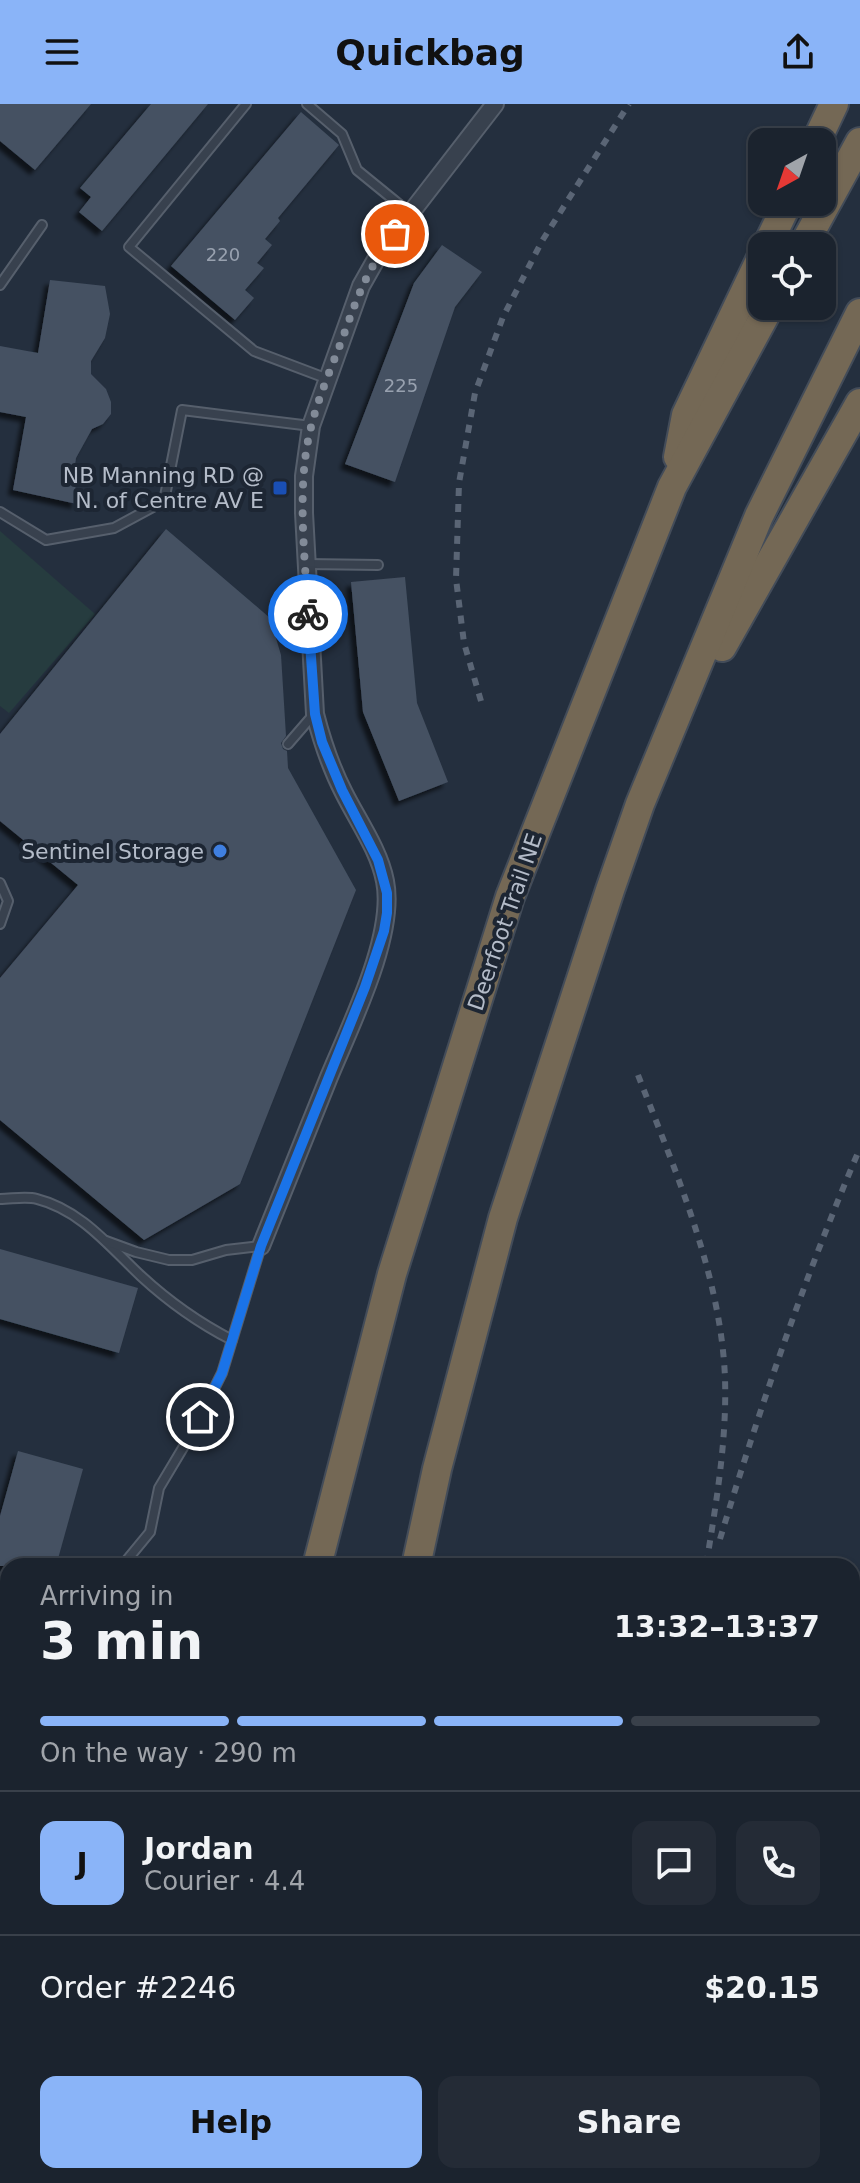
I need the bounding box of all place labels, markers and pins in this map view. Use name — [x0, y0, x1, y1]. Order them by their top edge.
pin — [361, 200, 429, 268]
place label: NB Manning RD @ N. of Centre AV E — [63, 463, 264, 513]
marker: NB Manning RD @ N. of Centre AV E — [271, 479, 289, 497]
place label: Sentinel Storage — [21, 839, 204, 864]
marker: Sentinel Storage — [211, 842, 229, 860]
pin — [166, 1383, 234, 1451]

